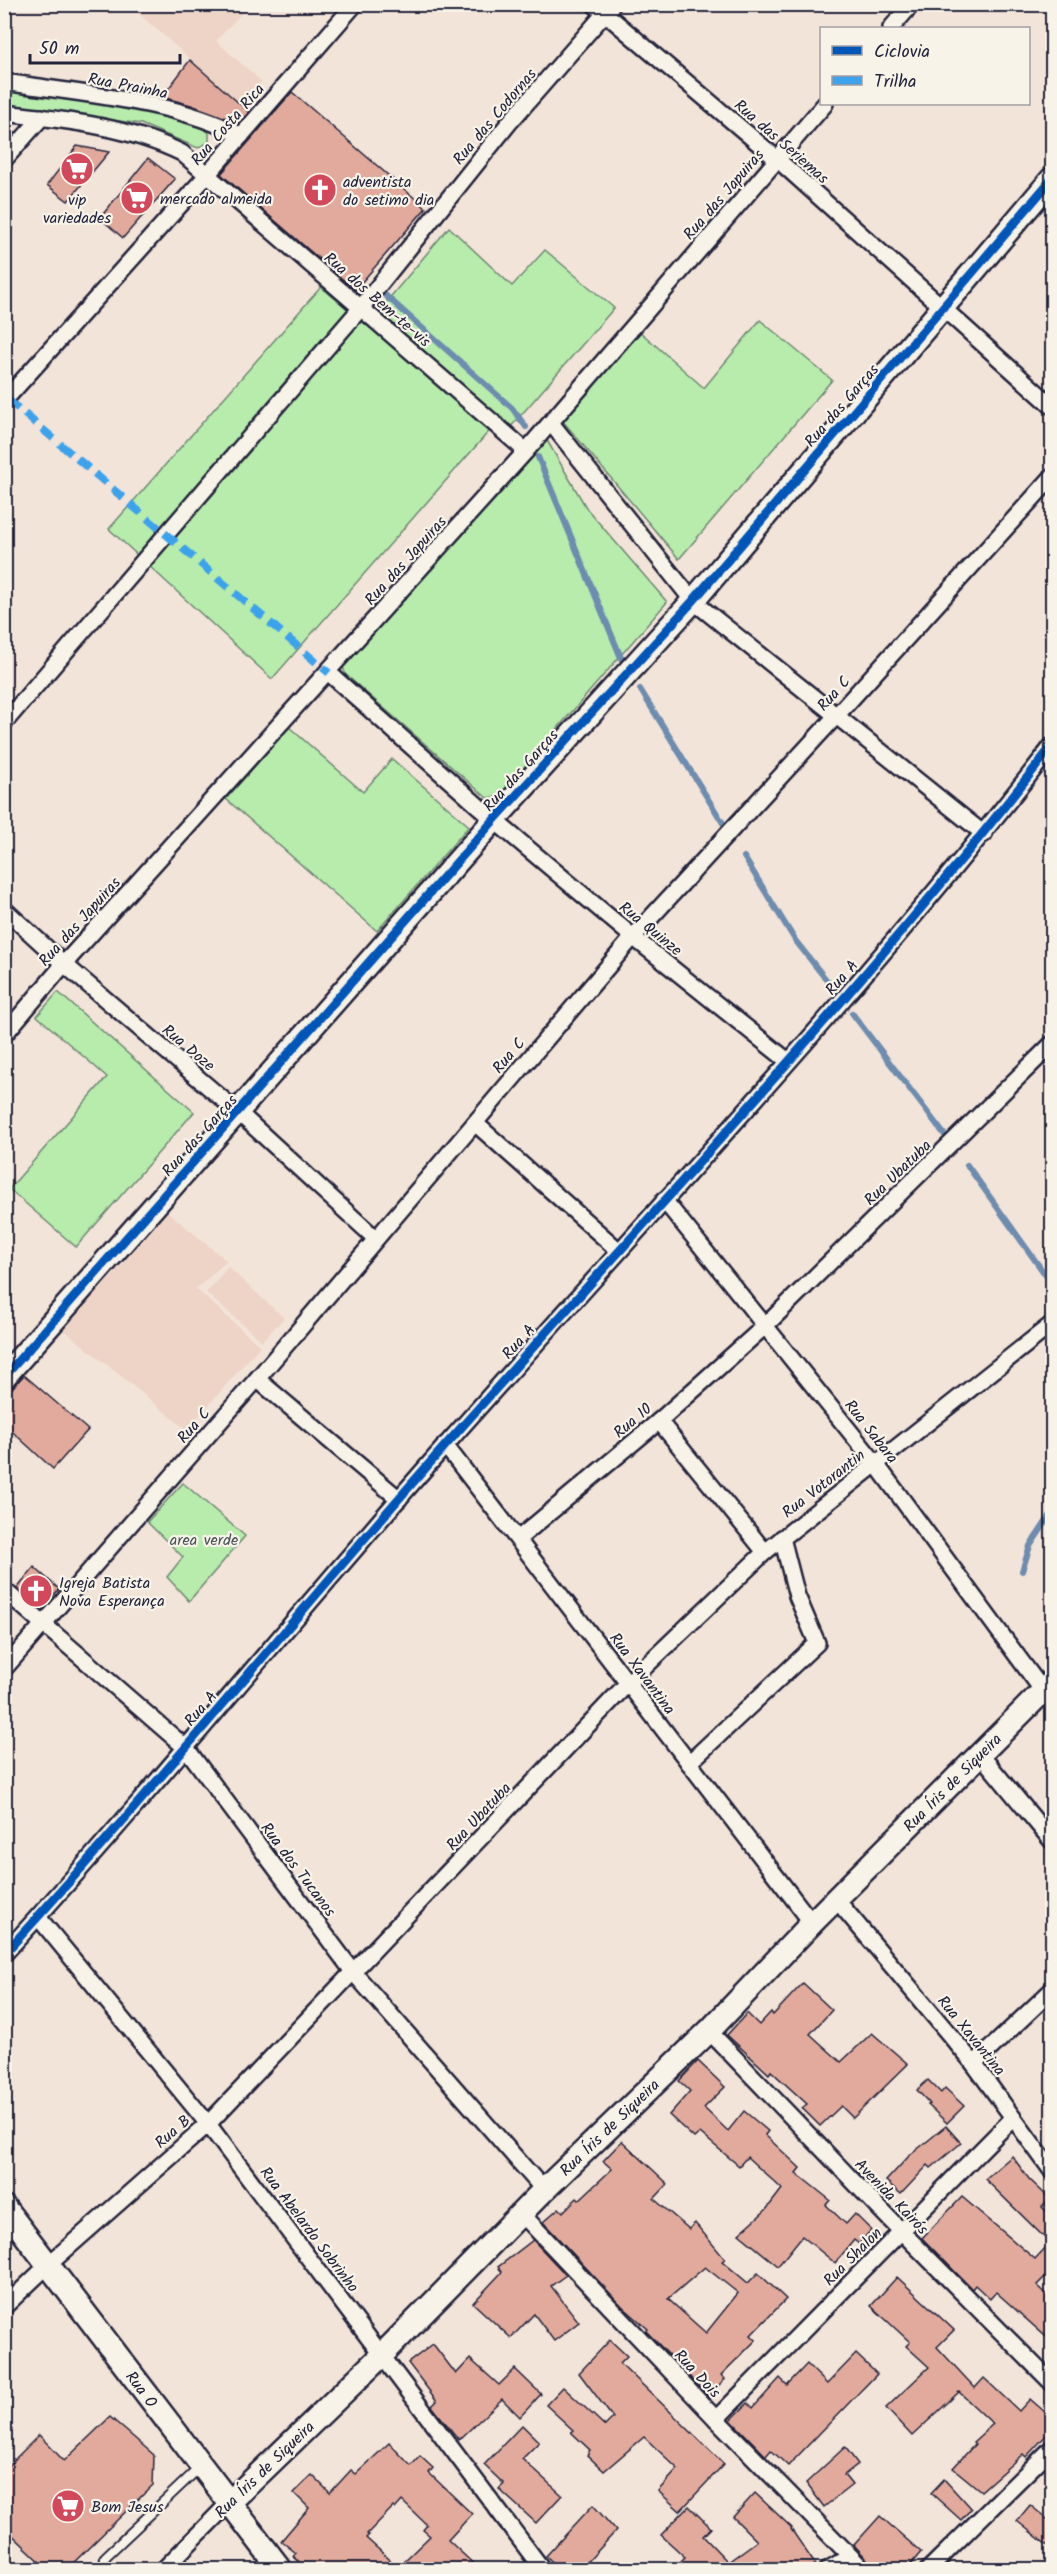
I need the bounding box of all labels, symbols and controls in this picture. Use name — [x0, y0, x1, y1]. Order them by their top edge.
scale bar — [30, 27, 180, 65]
legend — [820, 27, 1030, 105]
text: 50 m — [39, 35, 79, 64]
text: Ciclovia — [874, 38, 930, 67]
street label: Rua das Codornas — [447, 63, 543, 171]
street label: Rua Prainha — [86, 66, 170, 106]
text: Trilha — [874, 68, 916, 97]
street label: Rua Costa Rica — [185, 78, 271, 172]
street label: Rua das Seriemas — [728, 94, 834, 191]
street label: Rua das Japuiras — [677, 144, 771, 246]
supermarket icon: vip variedades — [59, 151, 95, 187]
place label: adventista do setimo dia — [343, 170, 434, 213]
church icon: adventista do setimo dia — [302, 172, 338, 208]
supermarket icon: mercado almeida — [119, 180, 155, 216]
place label: mercado almeida — [160, 187, 272, 212]
place label: vip variedades — [43, 188, 111, 231]
street label: Rua dos Bem-te-vis — [318, 246, 436, 354]
street label: Rua das Garças — [799, 359, 886, 453]
street label: Rua das Japuiras — [359, 510, 453, 612]
street label: Rua C — [811, 671, 857, 717]
street label: Rua das Garças — [477, 724, 565, 818]
street label: Rua das Japuiras — [33, 871, 127, 973]
street label: Rua Quinze — [613, 896, 687, 963]
street label: Rua A — [819, 954, 865, 1002]
street label: Rua Doze — [156, 1018, 220, 1078]
street label: Rua C — [487, 1032, 532, 1080]
street label: Rua das Garças — [156, 1089, 244, 1183]
street label: Rua Ubatuba — [858, 1134, 938, 1212]
street label: Rua A — [496, 1318, 542, 1365]
street label: Rua Sabara — [838, 1394, 904, 1469]
street label: Rua 10 — [608, 1397, 658, 1445]
street label: Rua C — [171, 1402, 217, 1449]
street label: Rua Votorantin — [777, 1444, 871, 1525]
park label: area verde — [170, 1528, 238, 1553]
place label: Igreja Batista Nova Esperança — [59, 1571, 165, 1614]
church icon: Igreja Batista Nova Esperança — [18, 1573, 54, 1609]
street label: Rua Xavantina — [603, 1628, 681, 1720]
street label: Rua A — [178, 1685, 224, 1733]
street label: Rua Íris de Siqueira — [898, 1728, 1008, 1838]
street label: Rua Ubatuba — [441, 1777, 518, 1857]
street label: Rua dos Tucanos — [254, 1817, 342, 1923]
street label: Rua Xavantina — [931, 1990, 1011, 2082]
street label: Rua Íris de Siqueira — [554, 2074, 666, 2183]
street label: Rua B — [149, 2109, 197, 2155]
street label: Avenida Kairós — [848, 2153, 934, 2241]
street label: Rua Abelardo Sobrinho — [253, 2162, 365, 2298]
street label: Rua Shalon — [818, 2222, 888, 2292]
street label: Rua Dois — [668, 2344, 726, 2404]
street label: Rua O — [119, 2366, 163, 2414]
street label: Rua Íris de Siqueira — [209, 2416, 321, 2525]
supermarket icon: Bom Jesus — [50, 2488, 86, 2524]
place label: Bom Jesus — [91, 2495, 164, 2520]

